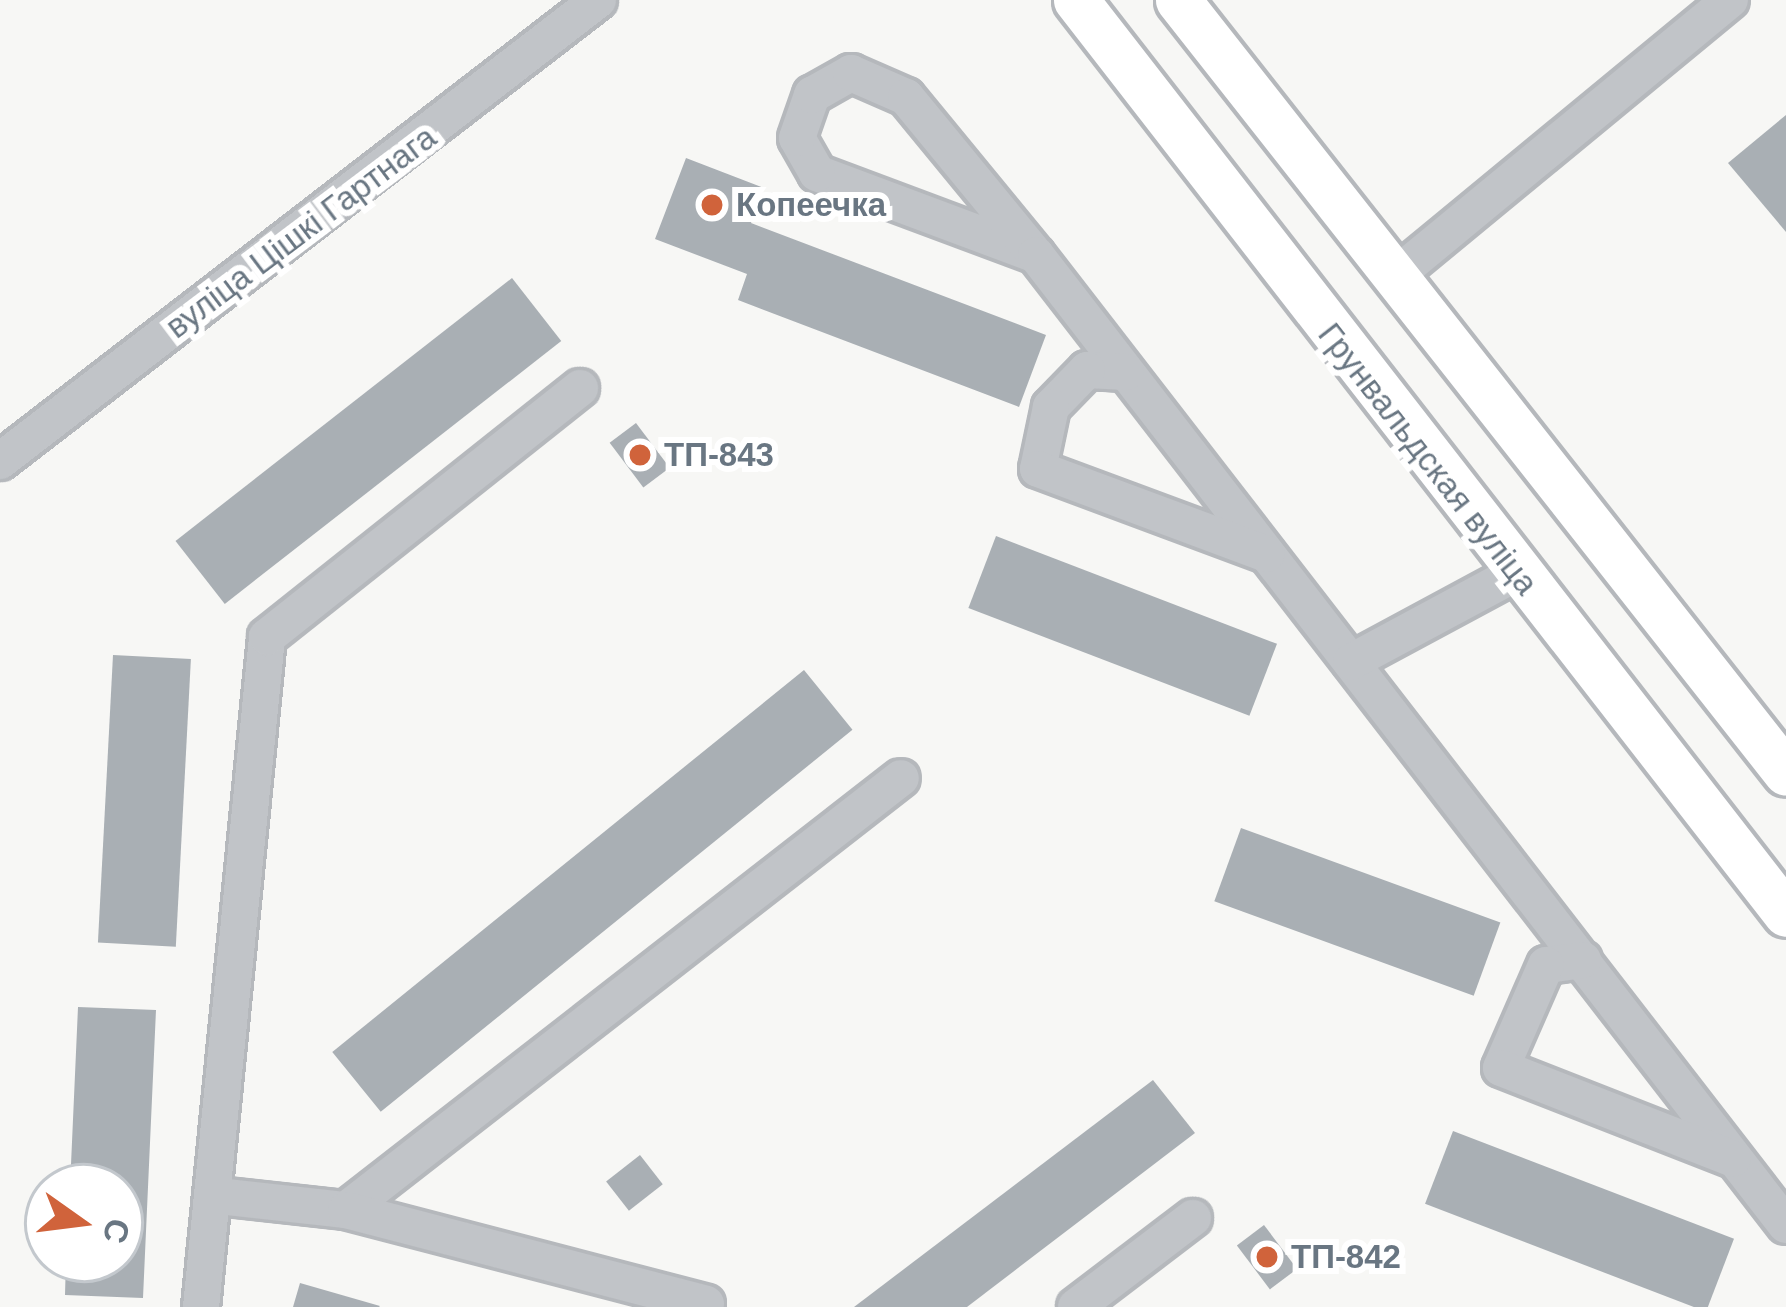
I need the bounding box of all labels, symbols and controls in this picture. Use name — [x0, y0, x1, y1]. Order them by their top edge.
street label: вуліца Цішкі Гартнага — [158, 117, 444, 347]
place label: Копеечка — [736, 185, 886, 225]
marker: Копеечка — [699, 192, 725, 218]
street label: Грунвальдская вуліца — [1310, 315, 1546, 603]
place label: ТП-843 — [664, 435, 774, 475]
marker: ТП-843 — [627, 442, 653, 468]
north arrow — [24, 1163, 144, 1283]
text: С — [96, 1215, 137, 1247]
place label: ТП-842 — [1291, 1237, 1401, 1277]
marker: ТП-842 — [1254, 1244, 1280, 1270]

